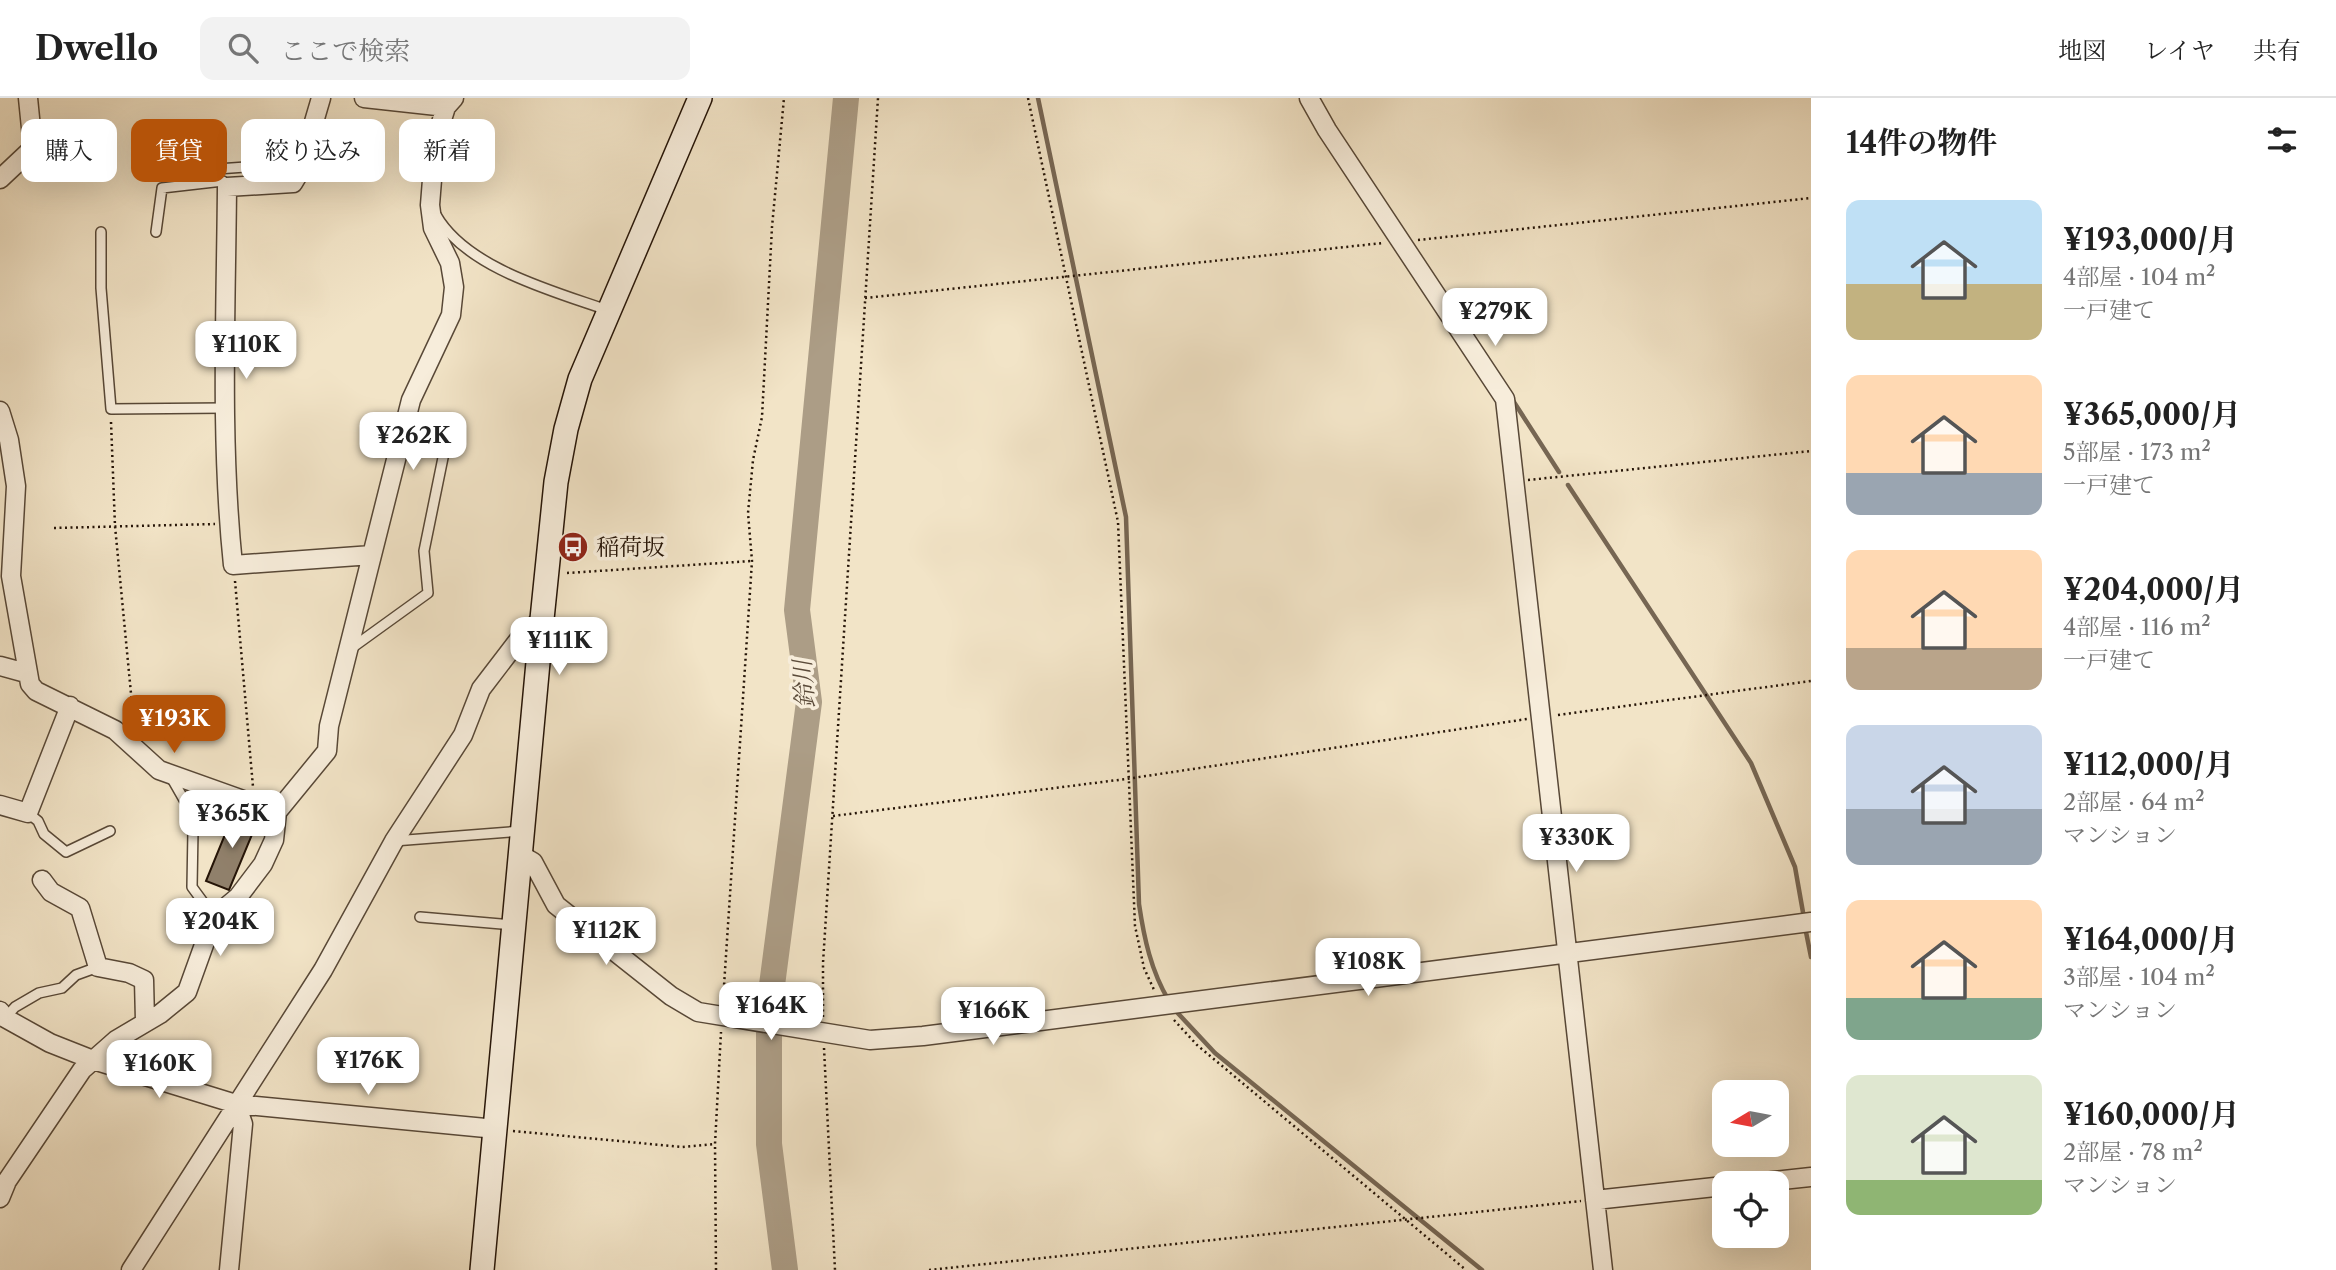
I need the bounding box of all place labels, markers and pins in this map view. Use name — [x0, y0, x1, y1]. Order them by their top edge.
pin: ¥279K — [1446, 288, 1544, 348]
pin: ¥110K — [197, 322, 295, 381]
pin: ¥262K — [364, 412, 462, 472]
bus stop icon: 稲荷坂 — [556, 530, 590, 564]
place label: 稲荷坂 — [596, 533, 665, 561]
pin: ¥111K — [510, 618, 608, 677]
pin: ¥193K — [125, 696, 223, 755]
pin: ¥365K — [183, 790, 281, 850]
pin: ¥330K — [1527, 814, 1625, 874]
pin: ¥204K — [171, 898, 269, 958]
pin: ¥112K — [557, 908, 655, 967]
pin: ¥108K — [1319, 939, 1417, 998]
pin: ¥164K — [722, 982, 820, 1042]
pin: ¥166K — [944, 988, 1042, 1047]
pin: ¥176K — [319, 1038, 417, 1097]
pin: ¥160K — [110, 1040, 208, 1100]

